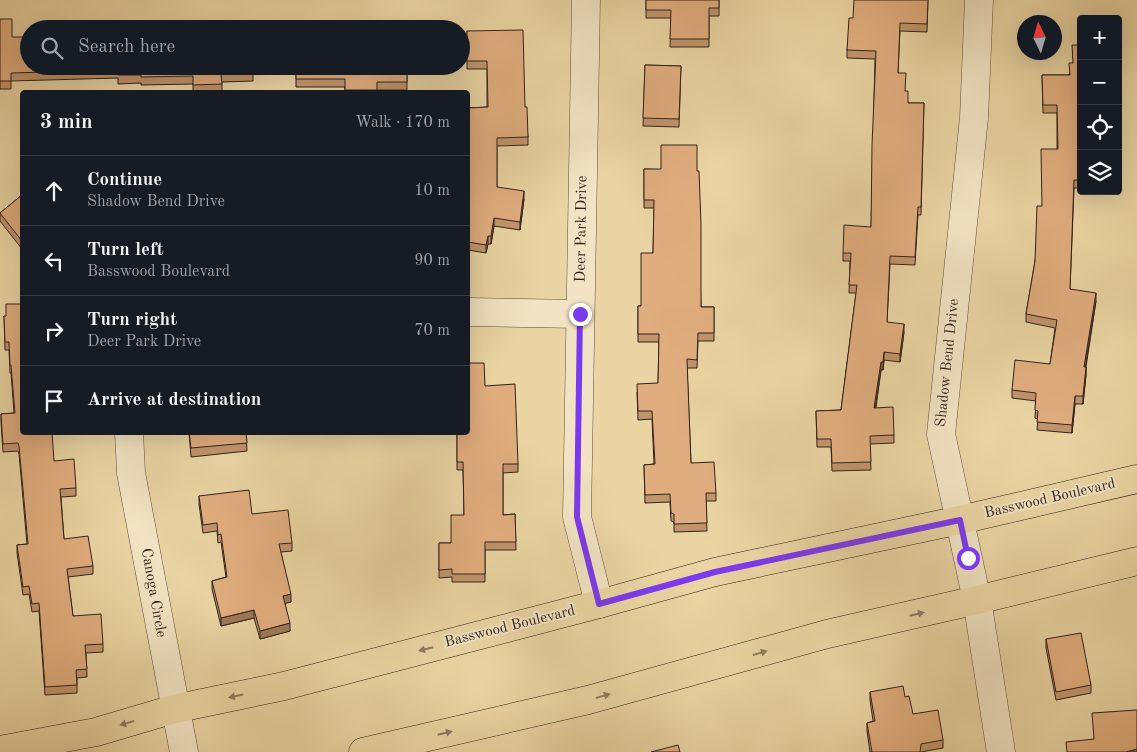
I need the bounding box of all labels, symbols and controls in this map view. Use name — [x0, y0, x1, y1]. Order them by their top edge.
north arrow — [1017, 15, 1062, 60]
map controls — [1077, 15, 1122, 195]
button: + — [1077, 15, 1122, 60]
search box — [20, 20, 470, 75]
icon: search — [38, 34, 66, 62]
text: Search here — [78, 38, 175, 57]
button: − — [1077, 60, 1122, 105]
button: locate — [1077, 105, 1122, 150]
text: 3 min — [40, 112, 93, 133]
text: Walk · 170 m — [355, 115, 450, 131]
button: layers — [1077, 150, 1122, 195]
text: Continue — [87, 171, 162, 190]
street label: Deer Park Drive — [574, 175, 590, 283]
icon: ahead — [40, 177, 68, 205]
text: 10 m — [414, 183, 450, 199]
text: Shadow Bend Drive — [87, 194, 225, 210]
text: Turn left — [87, 241, 164, 260]
icon: left — [40, 247, 68, 275]
text: 90 m — [414, 253, 450, 269]
text: Basswood Boulevard — [87, 264, 230, 280]
street label: Shadow Bend Drive — [934, 298, 962, 428]
route end — [569, 303, 592, 326]
text: Turn right — [87, 311, 177, 330]
icon: right — [40, 317, 68, 345]
text: 70 m — [414, 323, 450, 339]
text: Deer Park Drive — [87, 334, 201, 350]
icon: arrive — [40, 387, 68, 415]
text: Arrive at destination — [87, 391, 261, 410]
street label: Basswood Boulevard — [983, 477, 1117, 521]
street label: Canoga Circle — [138, 547, 168, 639]
route start — [957, 547, 980, 570]
street label: Basswood Boulevard — [443, 603, 577, 651]
one-way arrow — [910, 610, 925, 618]
one-way arrow — [418, 645, 434, 653]
one-way arrow — [752, 648, 767, 656]
one-way arrow — [228, 692, 243, 700]
one-way arrow — [595, 692, 611, 700]
one-way arrow — [120, 719, 135, 727]
one-way arrow — [437, 729, 452, 737]

